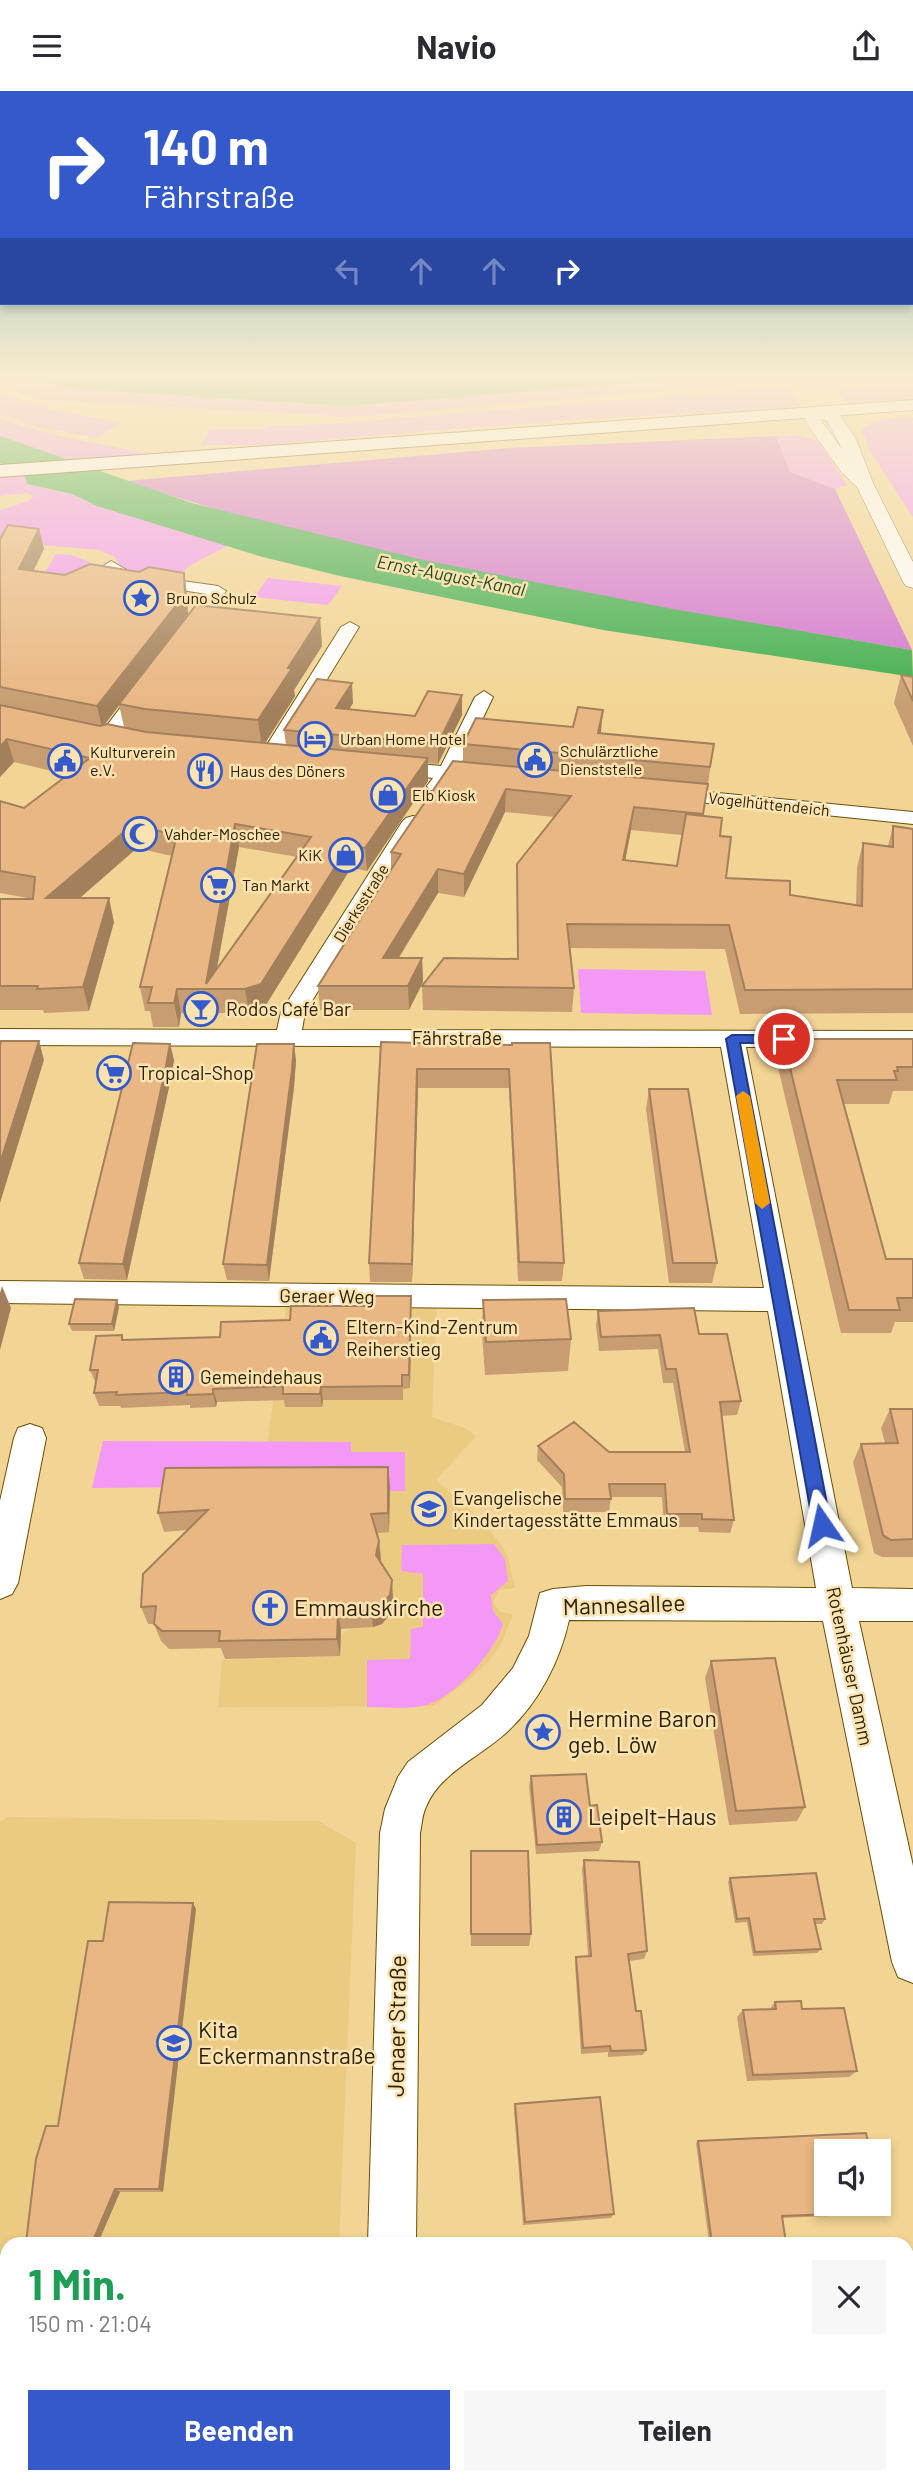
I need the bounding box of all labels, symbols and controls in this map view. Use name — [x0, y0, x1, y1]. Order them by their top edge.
icon: menu — [28, 27, 66, 65]
text: Navio — [416, 27, 497, 65]
icon: share — [847, 27, 885, 65]
text: 140 m — [143, 116, 269, 175]
icon: right — [28, 119, 119, 210]
text: Fährstraße — [143, 176, 295, 214]
icon: left — [329, 252, 367, 290]
icon: ahead — [402, 252, 440, 290]
icon: ahead — [475, 252, 513, 290]
icon: right — [548, 252, 586, 290]
water label: Ernst-August-Kanal — [375, 550, 527, 600]
place icon: Bruno Schulz — [122, 579, 160, 617]
place label: Bruno Schulz — [166, 588, 257, 607]
hotel icon: Urban Home Hotel — [296, 720, 334, 758]
place label: Urban Home Hotel — [340, 729, 466, 748]
public building icon: Schulärztliche Dienststelle — [516, 741, 554, 779]
place label: Schulärztliche Dienststelle — [560, 741, 659, 778]
public building icon: Kulturverein e.V. — [46, 742, 84, 780]
place label: Kulturverein e.V. — [90, 742, 176, 779]
restaurant icon: Haus des Döners — [186, 752, 224, 790]
place label: Haus des Döners — [230, 761, 345, 780]
shop icon: Elb Kiosk — [369, 776, 407, 814]
place label: Elb Kiosk — [412, 785, 476, 804]
street label: Vogelhüttendeich — [707, 788, 831, 819]
mosque icon: Vahder-Moschee — [121, 815, 159, 853]
place label: Vahder-Moschee — [164, 824, 280, 843]
shop icon: KiK — [327, 836, 365, 874]
place label: KiK — [298, 845, 322, 864]
street label: Dierksstraße — [329, 860, 392, 945]
supermarket icon: Tan Markt — [199, 866, 237, 904]
place label: Tan Markt — [242, 875, 310, 894]
bar icon: Rodos Café Bar — [182, 990, 220, 1028]
place label: Rodos Café Bar — [226, 997, 351, 1020]
pin — [754, 1009, 814, 1069]
icon: arrive — [765, 1020, 803, 1058]
street label: Fährstraße — [412, 1026, 502, 1049]
supermarket icon: Tropical-Shop — [95, 1054, 133, 1092]
place label: Tropical-Shop — [138, 1061, 254, 1084]
street label: Geraer Weg — [279, 1283, 375, 1308]
place label: Eltern-Kind-Zentrum Reiherstieg — [346, 1315, 518, 1360]
public building icon: Eltern-Kind-Zentrum Reiherstieg — [302, 1319, 340, 1357]
building icon: Gemeindehaus — [157, 1358, 195, 1396]
place label: Gemeindehaus — [200, 1365, 322, 1388]
place label: Evangelische Kindertagesstätte Emmaus — [453, 1486, 678, 1531]
position arrow — [785, 1488, 859, 1562]
school or university icon: Evangelische Kindertagesstätte Emmaus — [410, 1490, 448, 1528]
street label: Rotenhäuser Damm — [822, 1584, 879, 1747]
street label: Mannesallee — [562, 1588, 686, 1620]
church icon: Emmauskirche — [251, 1589, 289, 1627]
place label: Emmauskirche — [294, 1593, 443, 1621]
place label: Hermine Baron geb. Löw — [568, 1704, 717, 1758]
place icon: Hermine Baron geb. Löw — [524, 1713, 562, 1751]
building icon: Leipelt-Haus — [545, 1798, 583, 1836]
place label: Leipelt-Haus — [588, 1802, 717, 1830]
street label: Jenaer Straße — [381, 1955, 411, 2097]
place label: Kita Eckermannstraße — [198, 2015, 376, 2069]
school or university icon: Kita Eckermannstraße — [155, 2024, 193, 2062]
map controls — [814, 2139, 891, 2216]
button: sound — [814, 2139, 891, 2216]
text: 1 Min. — [28, 2258, 126, 2308]
button: close — [812, 2260, 886, 2334]
text: 150 m · 21:04 — [28, 2309, 152, 2337]
button: Beenden — [28, 2390, 450, 2470]
button: Teilen — [464, 2390, 886, 2470]

